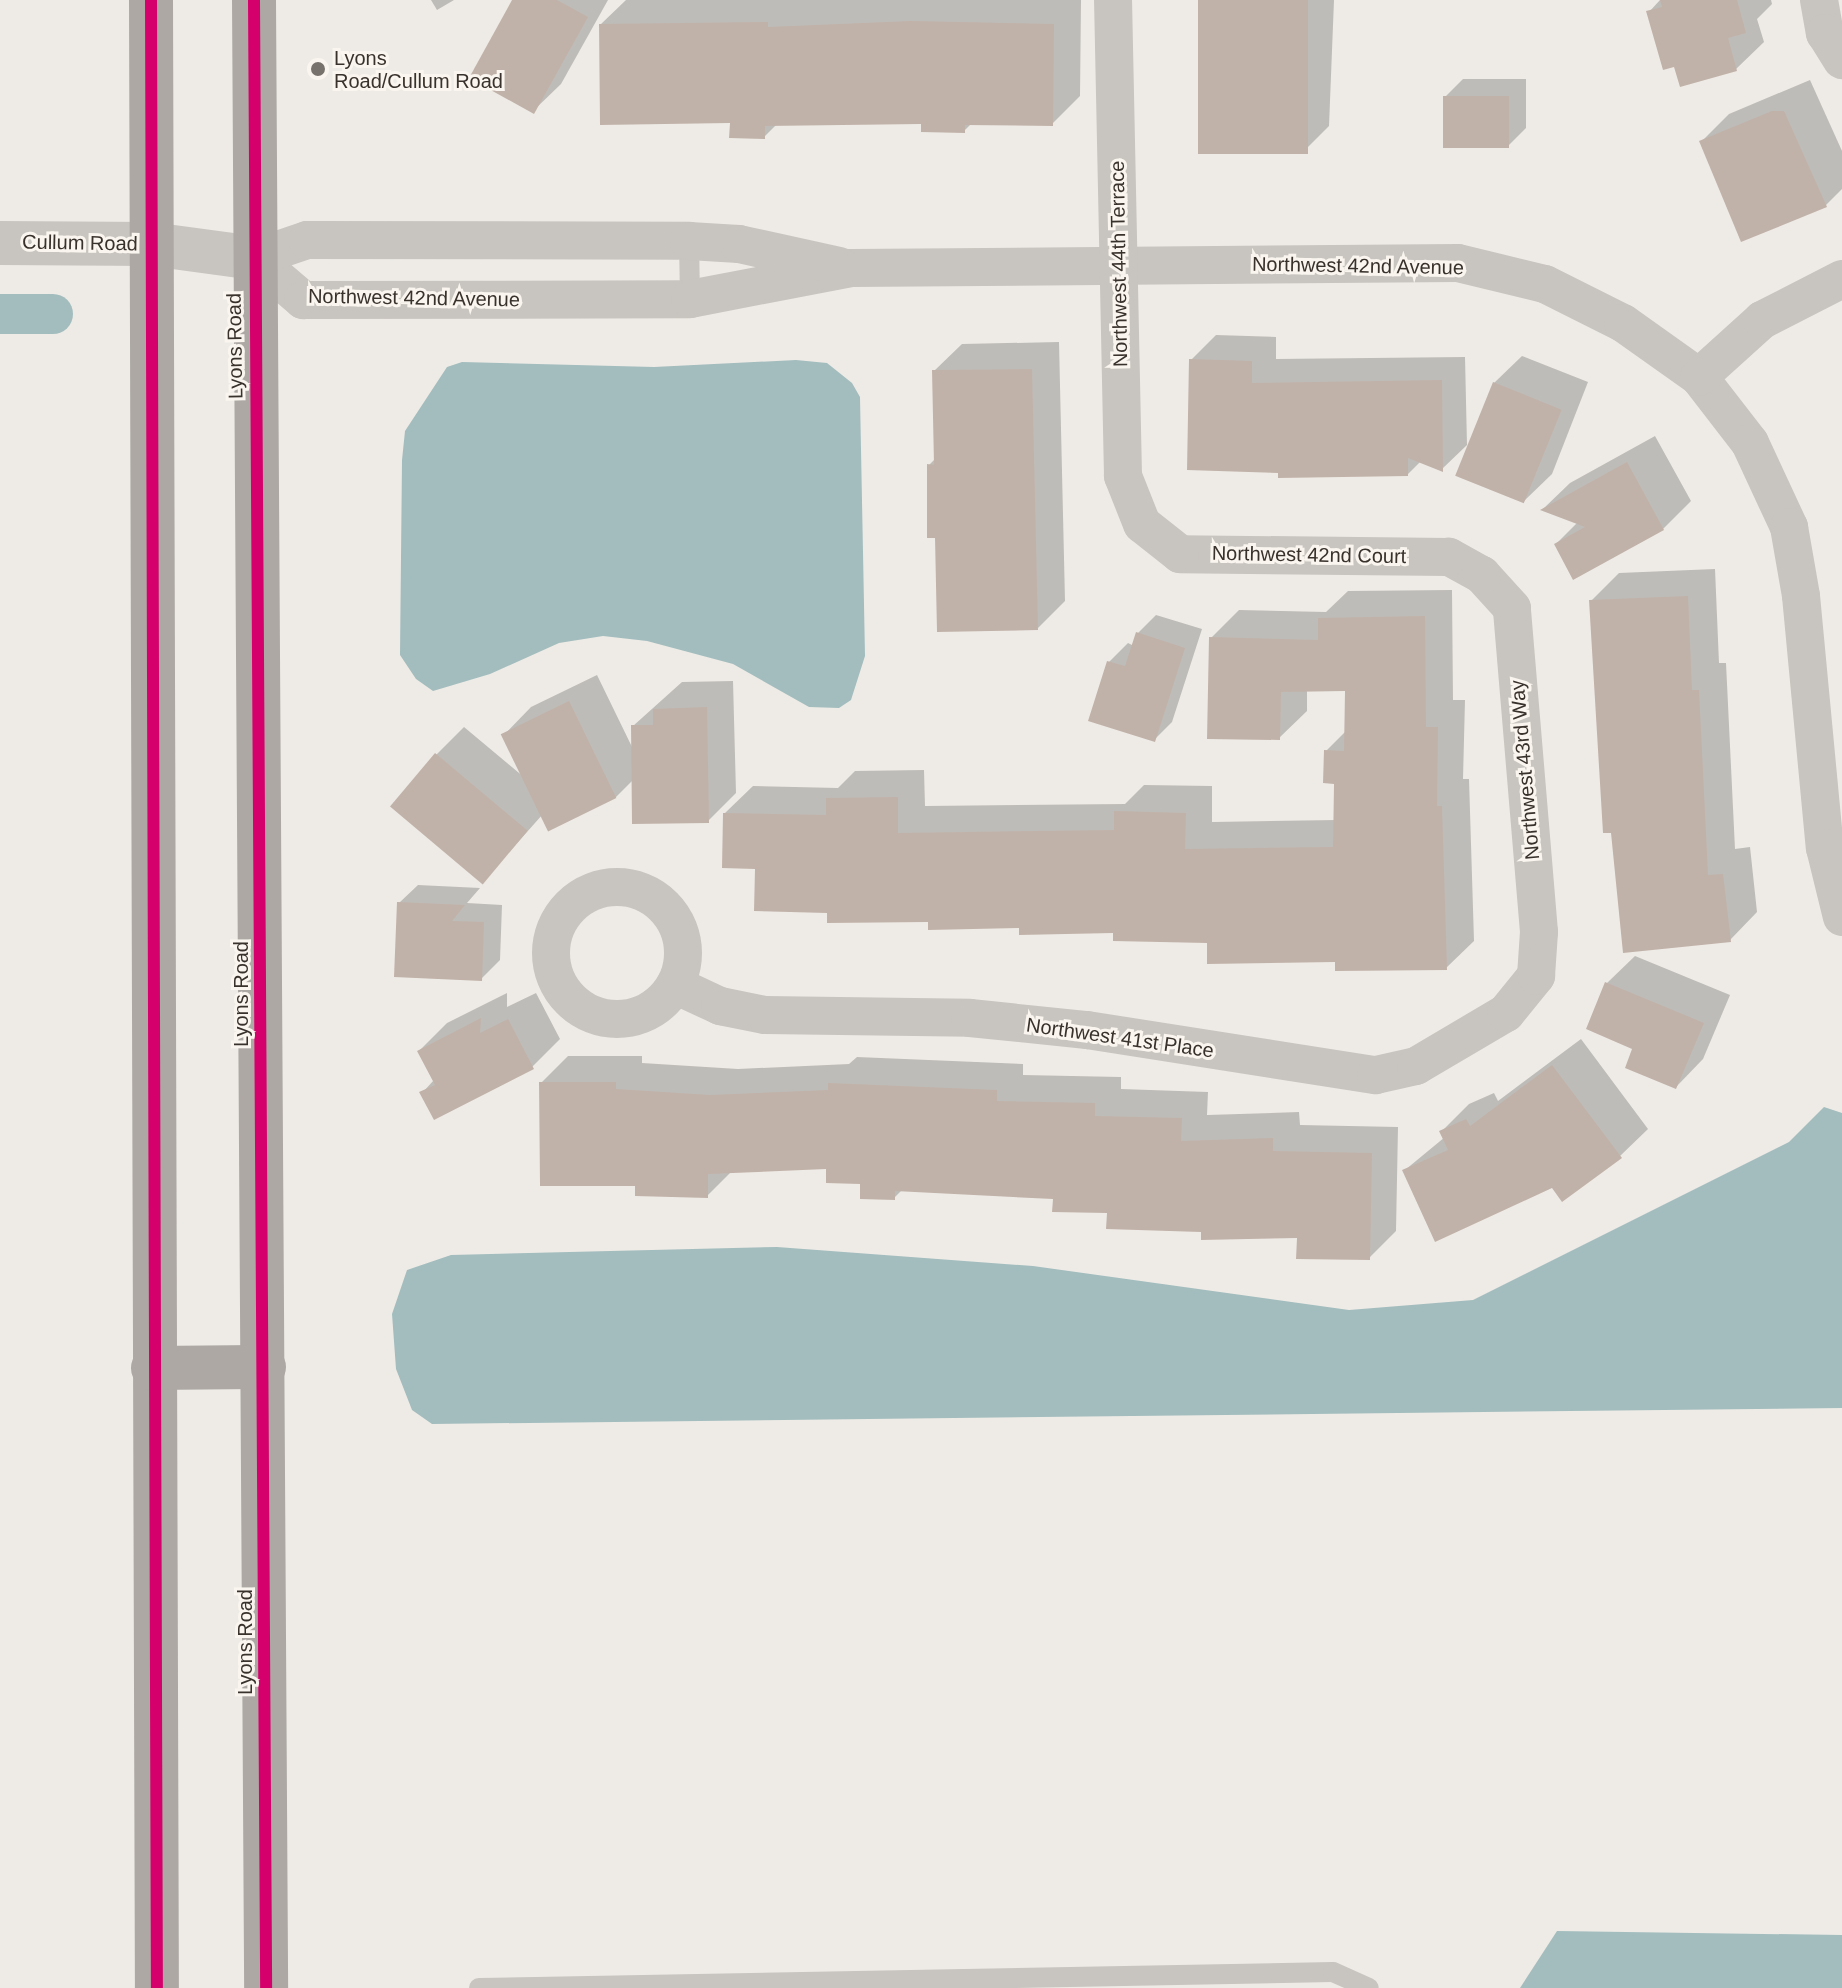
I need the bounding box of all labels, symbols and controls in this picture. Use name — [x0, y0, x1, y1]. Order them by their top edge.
place label: Lyons Road/Cullum Road — [334, 46, 503, 93]
marker: Lyons Road/Cullum Road — [309, 60, 327, 78]
street label: Northwest 44th Terrace — [1105, 160, 1133, 368]
street label: Cullum Road — [22, 230, 138, 256]
street label: Northwest 42nd Avenue — [1251, 252, 1465, 280]
street label: Northwest 42nd Avenue — [307, 284, 521, 312]
street label: Lyons Road — [222, 293, 248, 399]
street label: Northwest 42nd Court — [1212, 541, 1406, 569]
street label: Northwest 43rd Way — [1505, 679, 1545, 861]
street label: Lyons Road — [229, 941, 253, 1047]
street label: Northwest 41st Place — [1025, 1013, 1215, 1063]
street label: Lyons Road — [233, 1589, 257, 1695]

